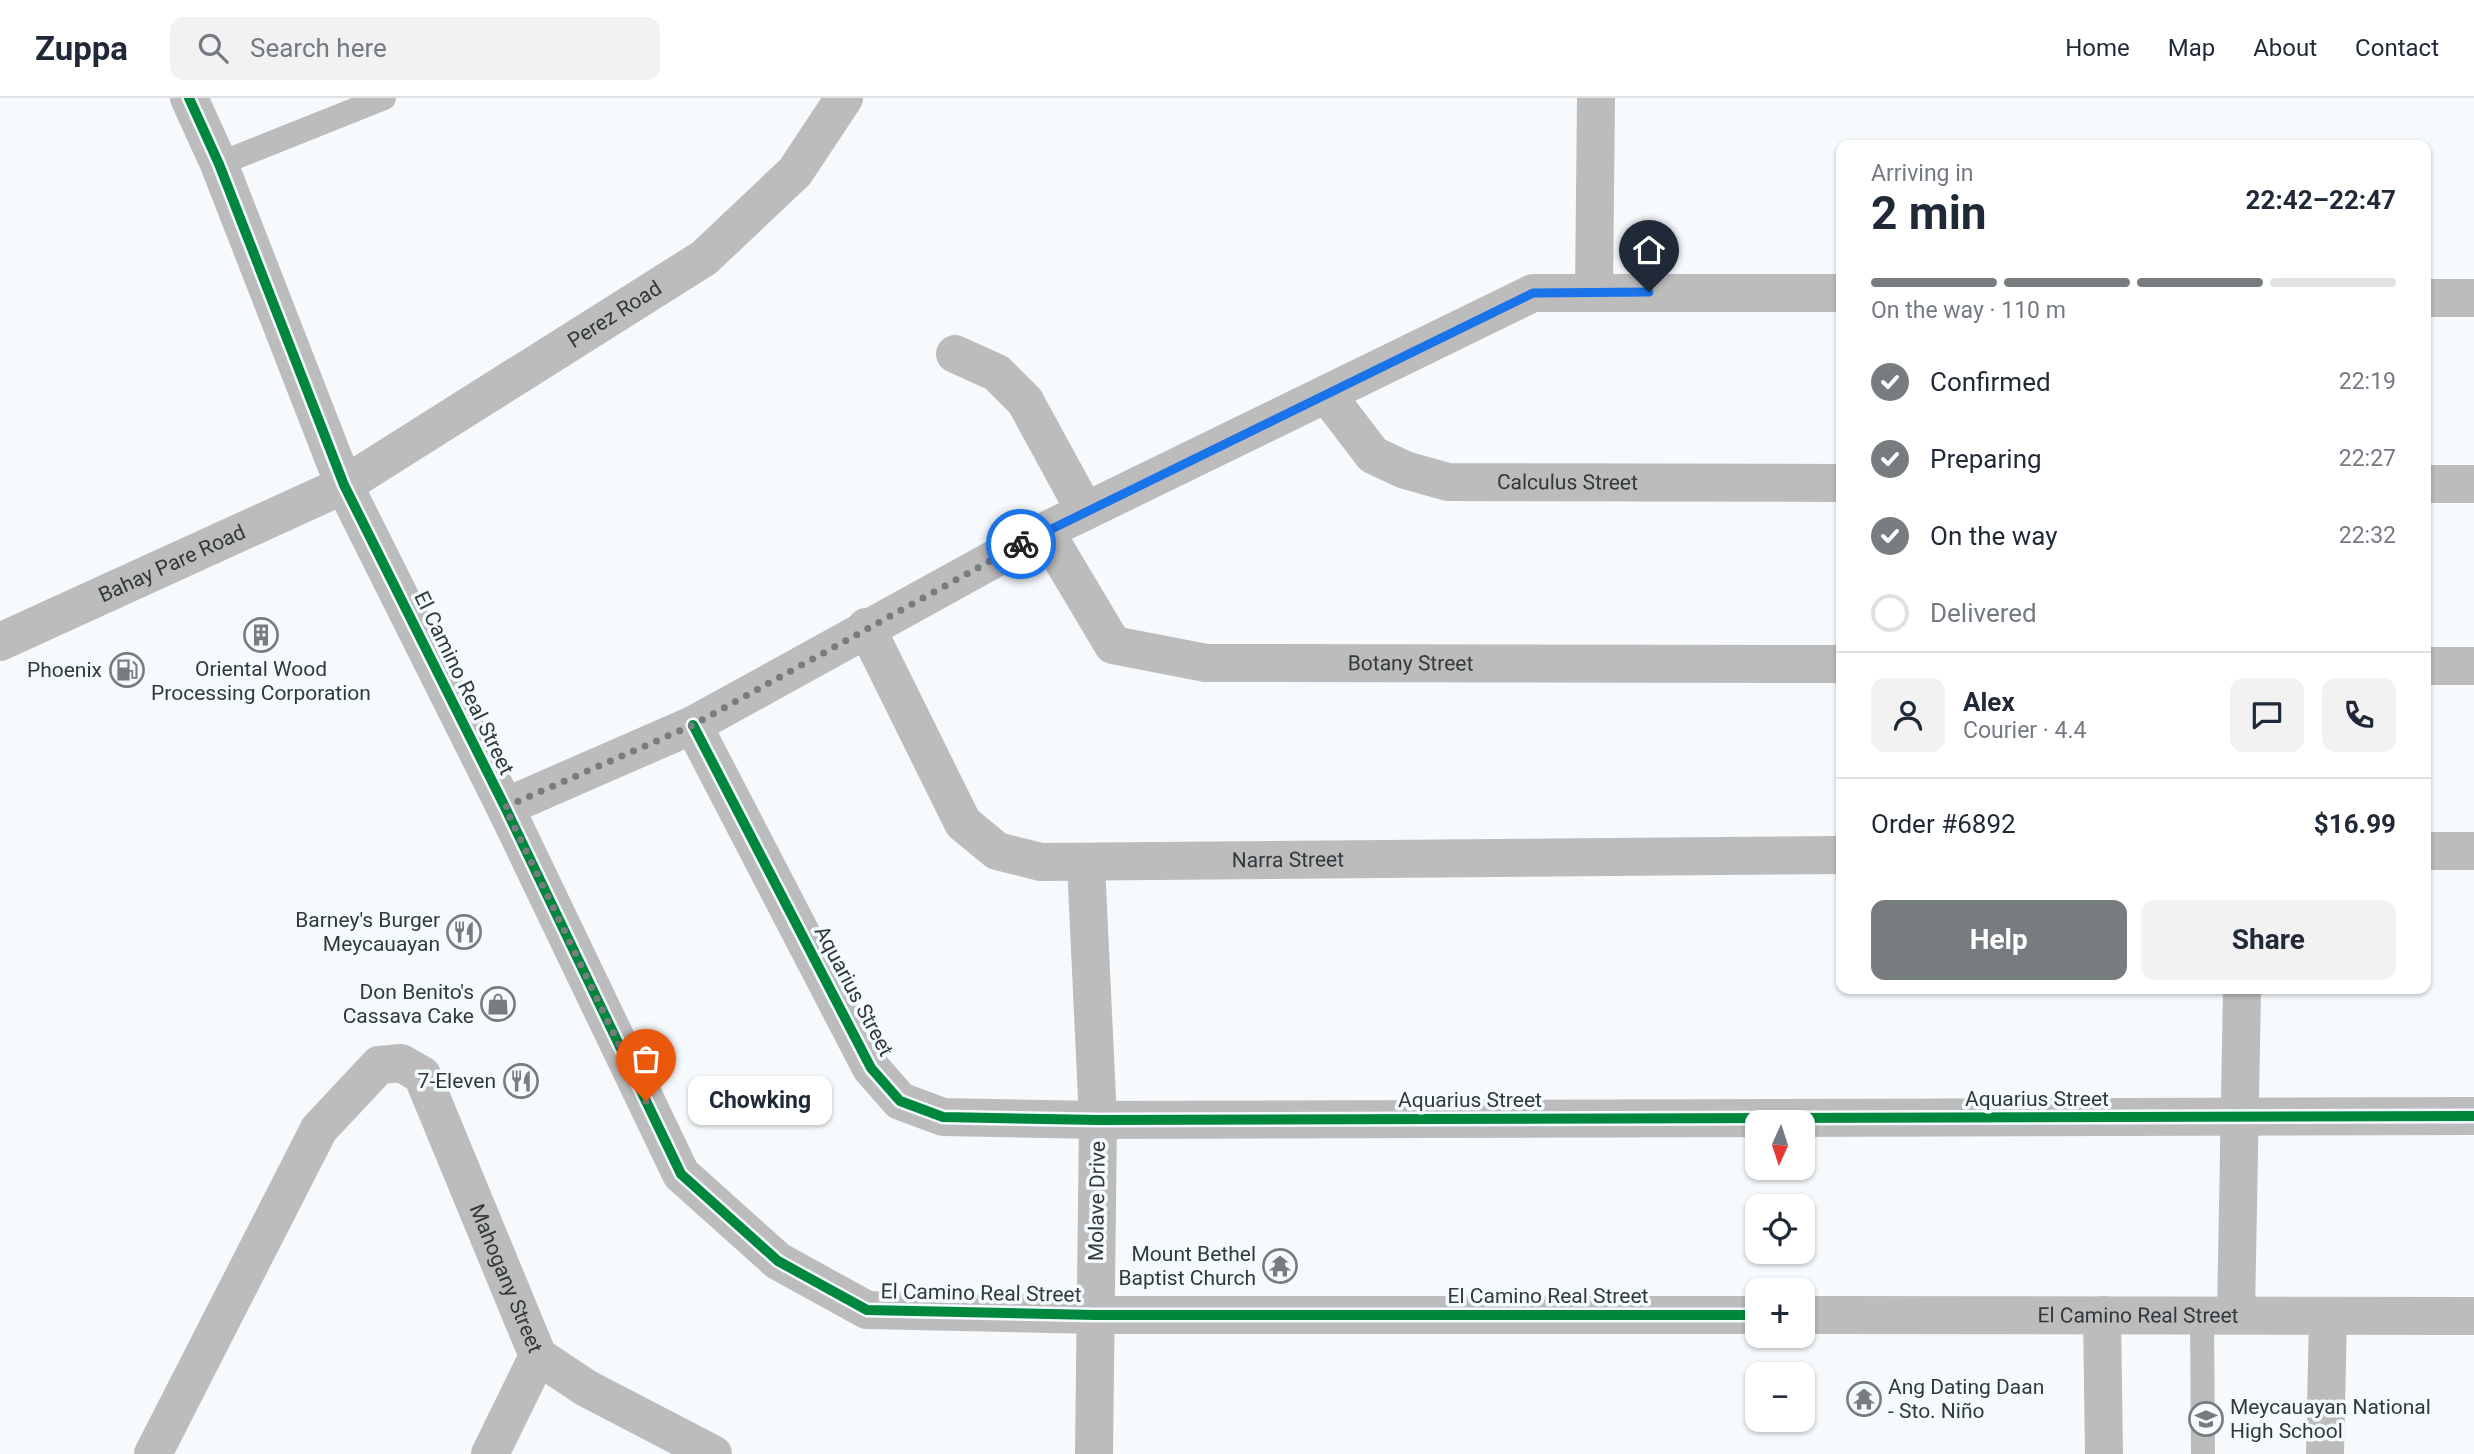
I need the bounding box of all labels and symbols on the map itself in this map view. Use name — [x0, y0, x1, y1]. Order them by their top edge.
pin — [1619, 220, 1679, 292]
street label: Perez Road — [563, 276, 666, 353]
street label: Calculus Street — [1497, 470, 1638, 494]
courier — [986, 509, 1056, 579]
street label: Bahay Pare Road — [95, 520, 249, 607]
street label: El Camino Real Street — [409, 587, 519, 779]
building icon: Oriental Wood Processing Corporation — [242, 616, 280, 654]
fuel station icon: Phoenix — [108, 651, 146, 689]
street label: Botany Street — [1348, 651, 1473, 675]
place label: Oriental Wood Processing Corporation — [151, 657, 371, 705]
place label: Phoenix — [27, 658, 102, 682]
street label: Narra Street — [1232, 847, 1344, 872]
place label: Barney's Burger Meycauayan — [295, 908, 440, 956]
restaurant icon: Barney's Burger Meycauayan — [445, 913, 483, 951]
street label: Aquarius Street — [810, 922, 898, 1060]
place label: Don Benito's Cassava Cake — [343, 980, 474, 1028]
shop icon: Don Benito's Cassava Cake — [479, 985, 517, 1023]
pin — [616, 1029, 676, 1101]
restaurant icon: 7-Eleven — [502, 1062, 540, 1100]
place label: 7-Eleven — [418, 1069, 496, 1093]
callout: Chowking — [688, 1076, 832, 1126]
street label: Aquarius Street — [1965, 1087, 2109, 1111]
street label: Aquarius Street — [1398, 1088, 1542, 1112]
north arrow — [1745, 1110, 1815, 1180]
street label: Molave Drive — [1084, 1141, 1110, 1261]
street label: Mahogany Street — [465, 1200, 547, 1356]
place label: Mount Bethel Baptist Church — [1119, 1242, 1256, 1290]
temple icon: Mount Bethel Baptist Church — [1261, 1247, 1299, 1285]
street label: El Camino Real Street — [880, 1279, 1082, 1307]
street label: El Camino Real Street — [1448, 1284, 1649, 1308]
street label: El Camino Real Street — [2037, 1303, 2239, 1328]
place label: Ang Dating Daan - Sto. Niño — [1888, 1375, 2044, 1423]
temple icon: Ang Dating Daan - Sto. Niño — [1845, 1380, 1883, 1418]
place label: Meycauayan National High School — [2230, 1395, 2431, 1443]
school or university icon: Meycauayan National High School — [2187, 1400, 2225, 1438]

